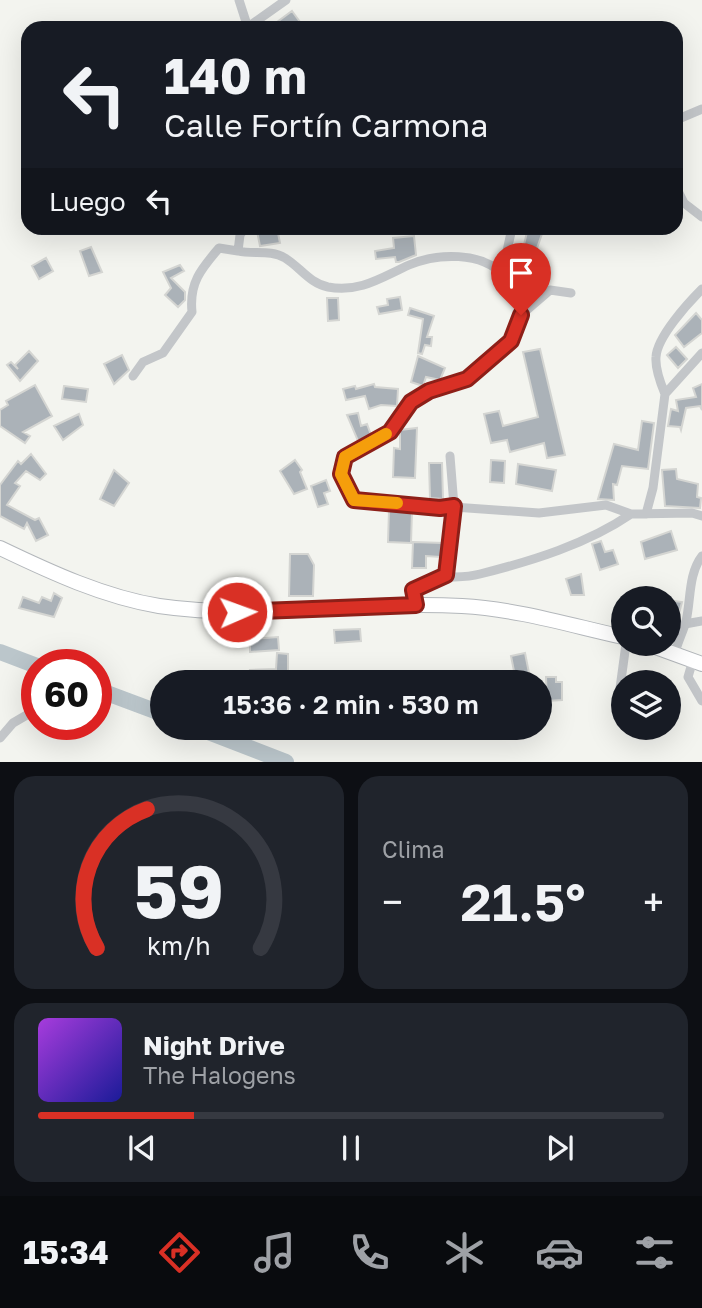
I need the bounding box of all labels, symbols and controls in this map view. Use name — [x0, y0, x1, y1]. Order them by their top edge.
text: 140 m — [164, 46, 307, 105]
icon: left — [49, 49, 140, 140]
text: Calle Fortín Carmona — [164, 106, 488, 144]
icon: left — [140, 182, 178, 220]
text: Luego — [49, 186, 126, 217]
pin — [491, 243, 551, 315]
icon: arrive — [502, 254, 540, 292]
position arrow — [200, 575, 274, 649]
map controls — [611, 586, 681, 740]
button: search — [611, 586, 681, 656]
speed limit sign: 60 — [21, 649, 112, 740]
button: layers — [611, 670, 681, 740]
text: 15:36 · 2 min · 530 m — [223, 689, 479, 720]
text: Clima — [382, 835, 445, 863]
text: 59 — [134, 848, 224, 935]
text: 21.5° — [461, 870, 585, 932]
text: − — [382, 879, 403, 924]
text: + — [643, 879, 664, 924]
text: km/h — [147, 930, 211, 961]
text: Night Drive — [143, 1030, 285, 1061]
text: The Halogens — [143, 1061, 296, 1089]
icon: previous — [123, 1129, 161, 1167]
icon: pause — [332, 1129, 370, 1167]
icon: next — [541, 1129, 579, 1167]
icon: directions — [155, 1228, 204, 1277]
icon: music — [250, 1228, 299, 1277]
icon: phone — [345, 1228, 394, 1277]
icon: climate — [440, 1228, 489, 1277]
icon: car — [535, 1228, 584, 1277]
icon: filters — [630, 1228, 679, 1277]
text: 15:34 — [23, 1233, 109, 1271]

